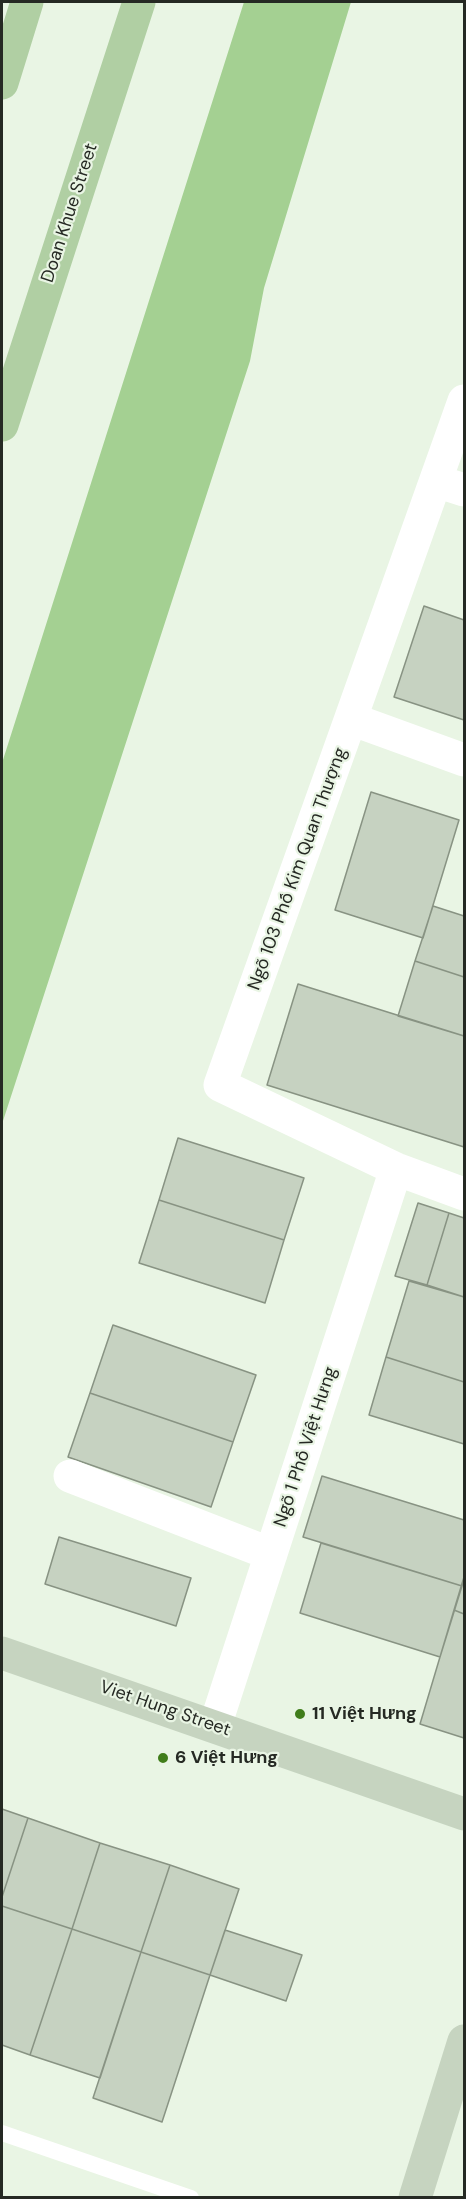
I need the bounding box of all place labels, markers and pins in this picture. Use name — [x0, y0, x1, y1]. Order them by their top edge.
place label: 11 Việt Hưng — [312, 1703, 417, 1725]
marker: 11 Việt Hưng — [293, 1707, 307, 1721]
place label: 6 Việt Hưng — [175, 1747, 278, 1769]
marker: 6 Việt Hưng — [156, 1751, 170, 1765]

